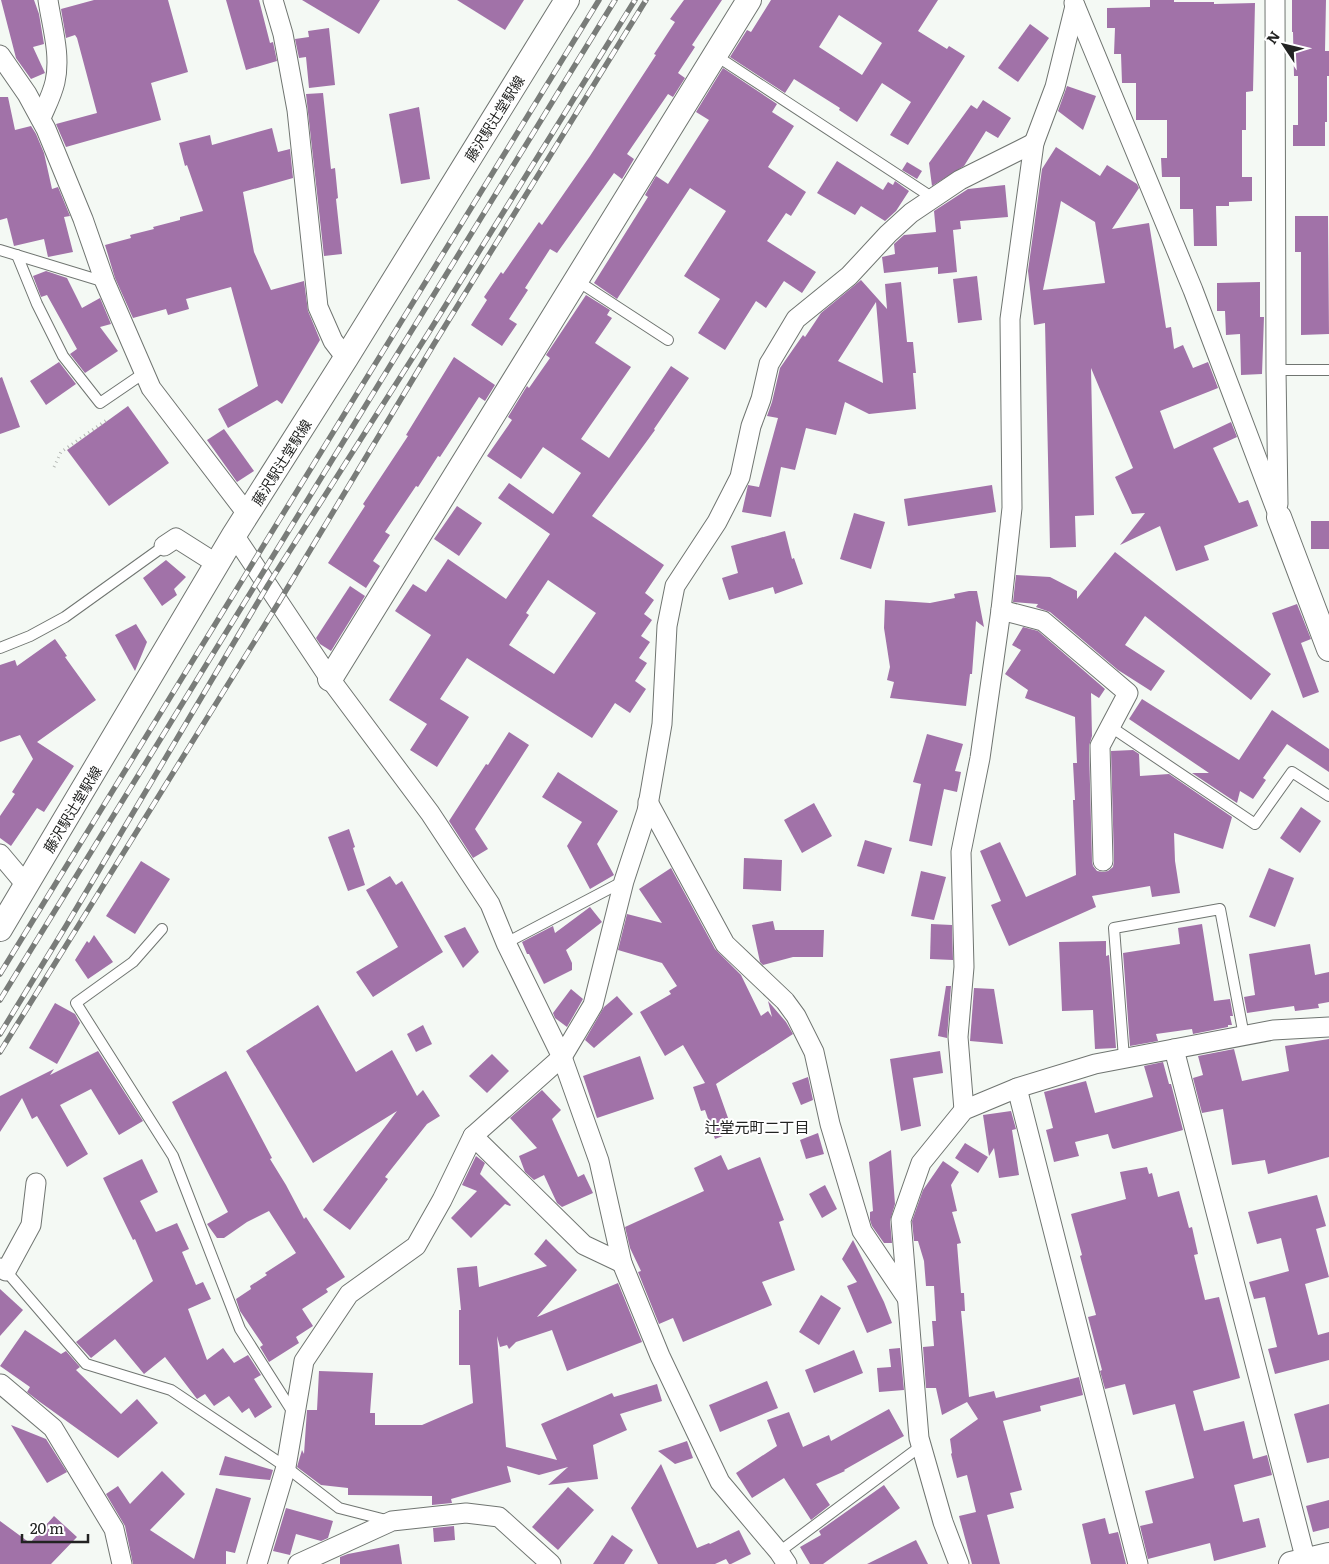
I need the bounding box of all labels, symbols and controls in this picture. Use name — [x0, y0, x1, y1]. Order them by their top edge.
north arrow — [1259, 20, 1309, 70]
text: N — [1261, 26, 1284, 48]
street label: 藤沢駅辻堂駅線 — [460, 71, 528, 165]
street label: 藤沢駅辻堂駅線 — [247, 415, 315, 509]
street label: 藤沢駅辻堂駅線 — [38, 762, 106, 856]
district label: 辻堂元町二丁目 — [704, 1115, 810, 1138]
scale bar — [22, 1512, 89, 1544]
text: 20 m — [30, 1516, 64, 1539]

